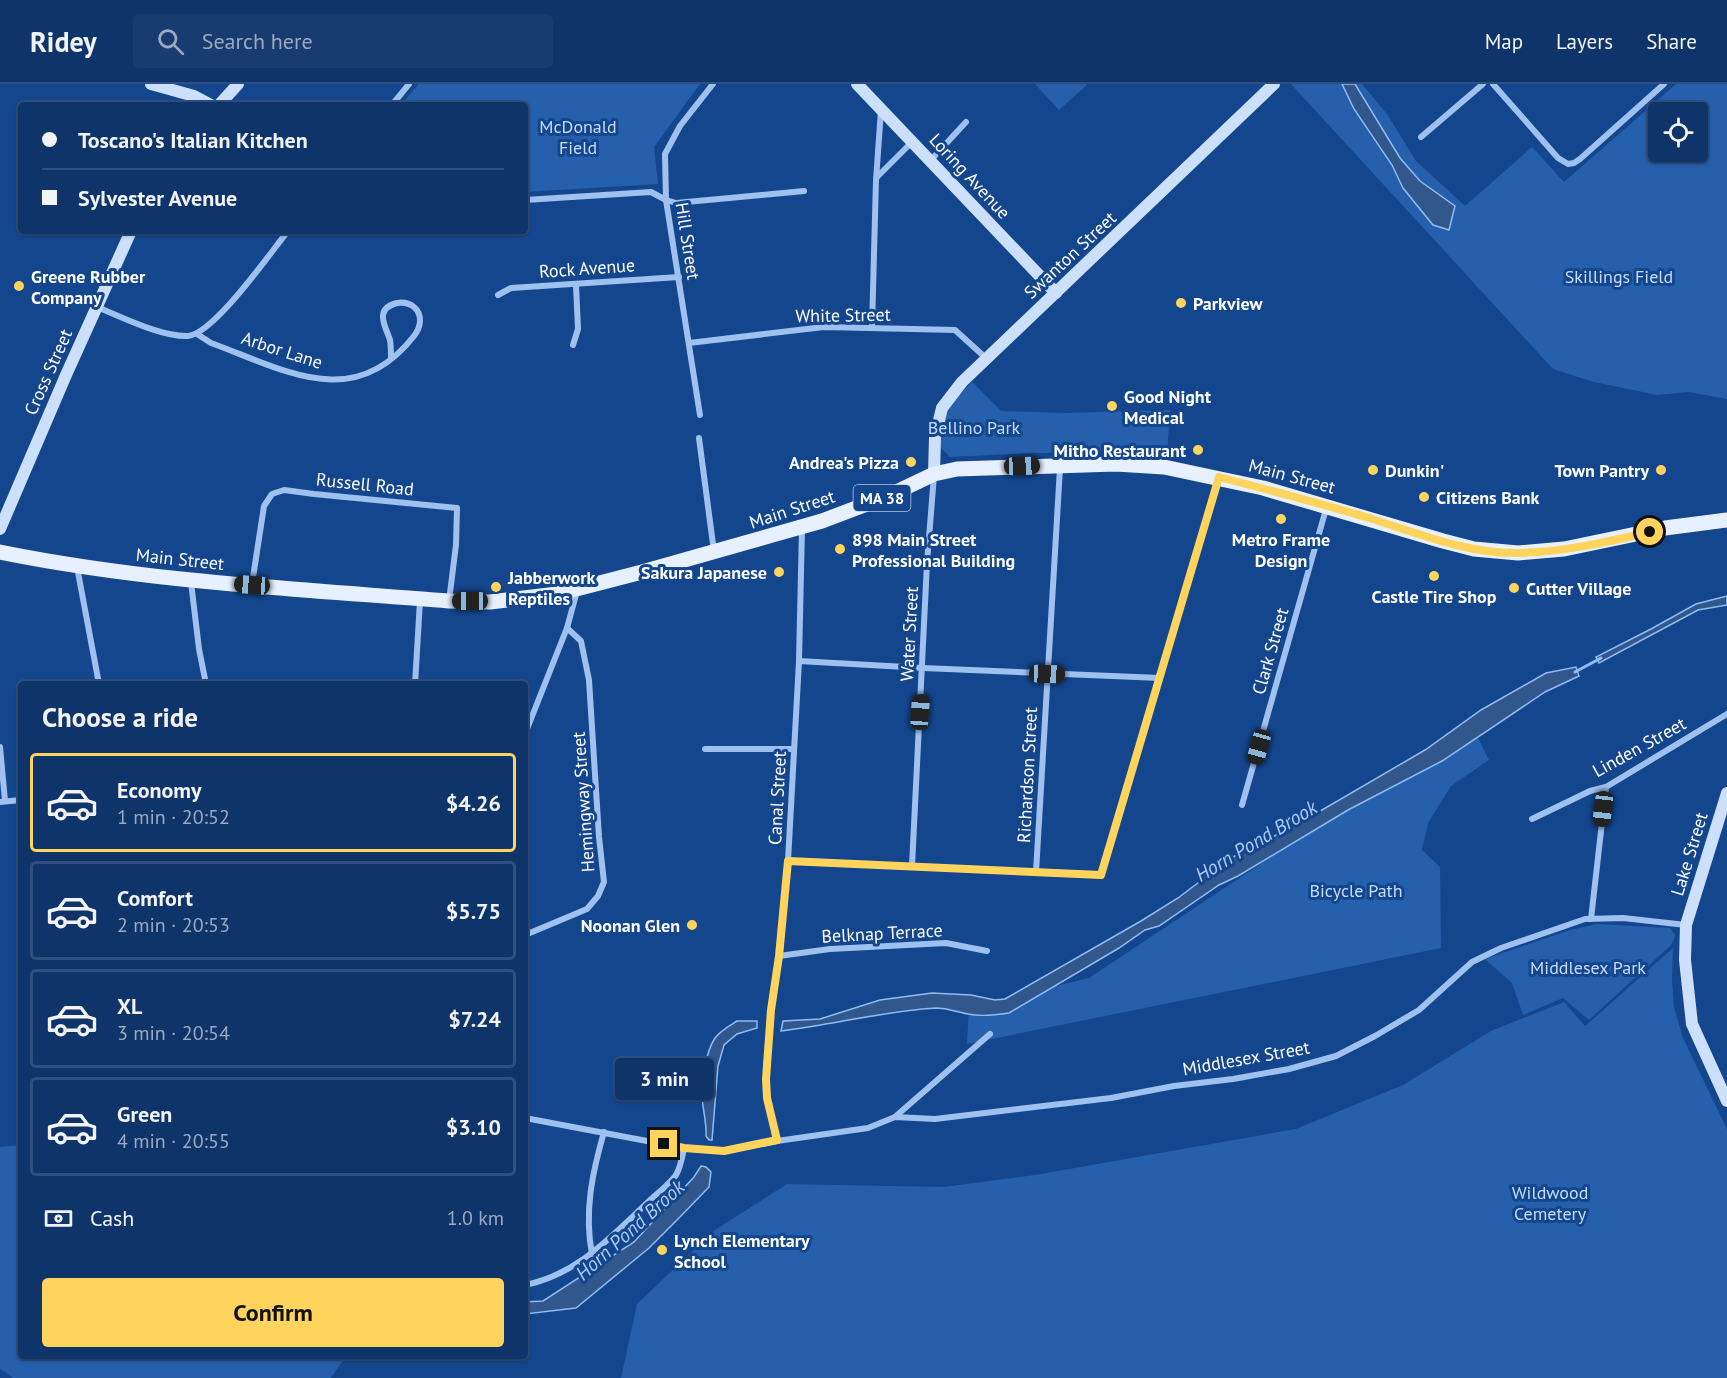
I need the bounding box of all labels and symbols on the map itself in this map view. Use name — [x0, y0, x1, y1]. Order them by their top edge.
park label: McDonald Field — [539, 115, 617, 159]
street label: Loring Avenue — [924, 128, 1016, 224]
street label: Hill Street — [671, 201, 705, 281]
street label: Swanton Street — [1019, 206, 1121, 304]
street label: Rock Avenue — [538, 253, 636, 283]
place label: Greene Rubber Company — [31, 265, 146, 309]
park label: Skillings Field — [1565, 265, 1673, 288]
marker: Greene Rubber Company — [12, 279, 26, 293]
place label: Parkview — [1193, 292, 1264, 315]
marker: Parkview — [1174, 296, 1188, 310]
street label: White Street — [795, 303, 891, 327]
street label: Cross Street — [19, 325, 77, 419]
street label: Arbor Lane — [239, 326, 325, 374]
place label: Good Night Medical — [1124, 385, 1212, 429]
marker: Good Night Medical — [1105, 399, 1119, 413]
park label: Bellino Park — [928, 416, 1021, 439]
place label: Mitho Restaurant — [1054, 439, 1187, 462]
marker: Mitho Restaurant — [1191, 443, 1205, 457]
place label: Andrea's Pizza — [789, 451, 899, 474]
street label: Main Street — [1246, 453, 1338, 499]
marker: Andrea's Pizza — [904, 455, 918, 469]
car — [1004, 456, 1040, 476]
place label: Dunkin' — [1385, 459, 1444, 482]
place label: Town Pantry — [1555, 459, 1649, 482]
marker: Dunkin' — [1366, 463, 1380, 477]
marker: Town Pantry — [1654, 463, 1668, 477]
street label: Russell Road — [315, 467, 415, 501]
street label: Main Street — [746, 484, 838, 534]
road number: MA 38 — [854, 485, 910, 511]
place label: Citizens Bank — [1436, 486, 1540, 509]
marker: Citizens Bank — [1417, 490, 1431, 504]
marker: Metro Frame Design — [1274, 512, 1288, 526]
route start — [1636, 518, 1663, 545]
place label: 898 Main Street Professional Building — [852, 528, 1015, 572]
place label: Metro Frame Design — [1232, 528, 1330, 572]
marker: 898 Main Street Professional Building — [833, 542, 847, 556]
street label: Main Street — [135, 543, 225, 575]
place label: Sakura Japanese — [641, 561, 767, 584]
marker: Sakura Japanese — [772, 565, 786, 579]
place label: Jabberwork Reptiles — [507, 566, 595, 610]
marker: Castle Tire Shop — [1427, 569, 1441, 583]
car — [233, 575, 271, 595]
place label: Cutter Village — [1526, 577, 1631, 600]
marker: Jabberwork Reptiles — [489, 580, 503, 594]
marker: Cutter Village — [1507, 581, 1521, 595]
place label: Castle Tire Shop — [1372, 585, 1497, 608]
street label: Water Street — [895, 586, 923, 682]
car — [452, 592, 488, 610]
street label: Clark Street — [1247, 605, 1293, 697]
car — [1029, 664, 1065, 684]
car — [910, 693, 930, 731]
street label: Richardson Street — [1012, 706, 1042, 844]
street label: Linden Street — [1588, 712, 1690, 782]
car — [1245, 727, 1273, 767]
street label: Hemingway Street — [567, 731, 599, 873]
street label: Canal Street — [763, 751, 791, 845]
car — [1592, 790, 1614, 828]
water label: Horn Pond Brook — [1190, 794, 1323, 888]
street label: Lake Street — [1665, 809, 1713, 899]
park label: Bicycle Path — [1309, 879, 1403, 902]
place label: Noonan Glen — [581, 914, 680, 937]
marker: Noonan Glen — [685, 918, 699, 932]
street label: Belknap Terrace — [821, 918, 943, 948]
park label: Middlesex Park — [1530, 956, 1646, 979]
street label: Middlesex Street — [1181, 1036, 1311, 1080]
callout: 3 min — [614, 1057, 714, 1099]
route end — [650, 1130, 677, 1157]
water label: Horn Pond Brook — [570, 1173, 691, 1286]
park label: Wildwood Cemetery — [1512, 1181, 1588, 1225]
place label: Lynch Elementary School — [674, 1229, 810, 1273]
marker: Lynch Elementary School — [655, 1243, 669, 1257]

